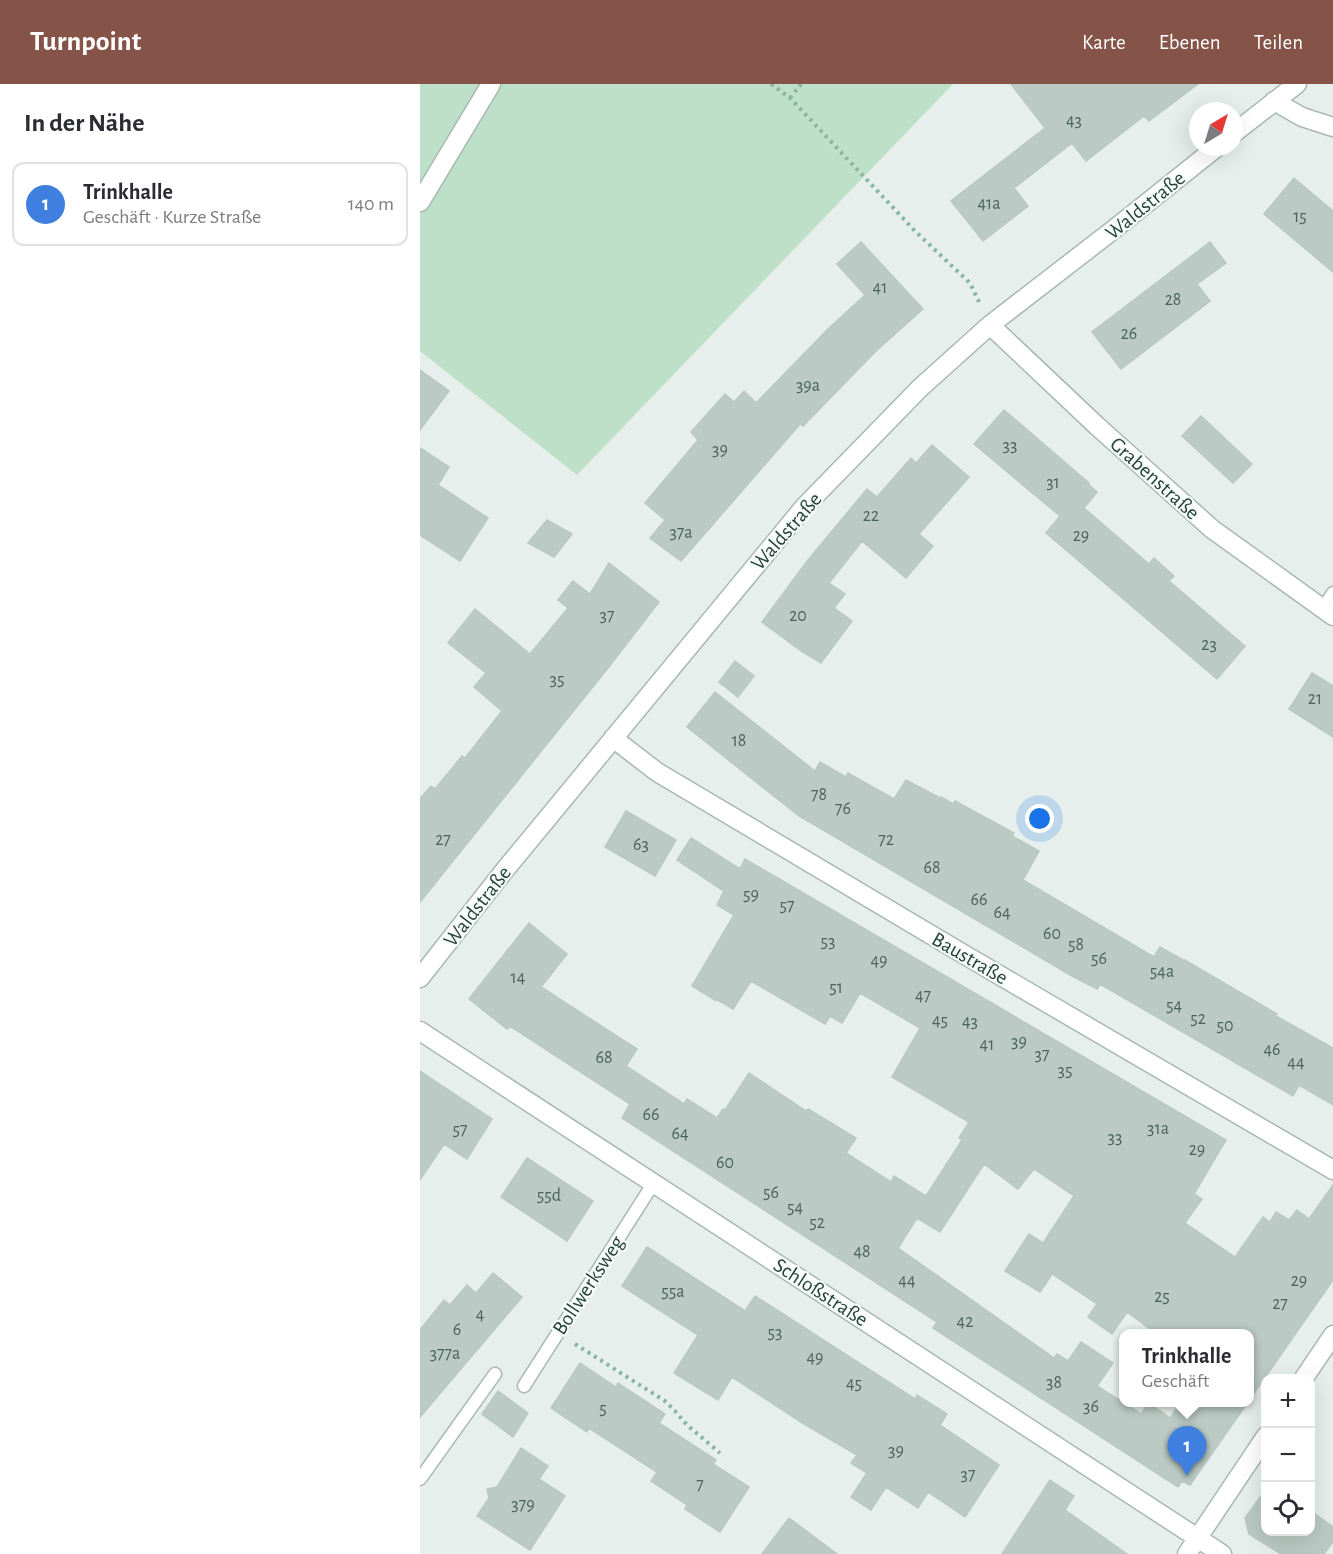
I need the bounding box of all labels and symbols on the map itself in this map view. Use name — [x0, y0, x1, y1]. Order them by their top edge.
north arrow — [1189, 102, 1243, 156]
house number: 43 — [1066, 112, 1082, 130]
street label: Waldstraße — [1102, 167, 1189, 244]
house number: 41a — [977, 195, 1001, 213]
house number: 15 — [1293, 208, 1307, 226]
house number: 41 — [873, 279, 887, 297]
house number: 28 — [1165, 291, 1181, 309]
house number: 26 — [1121, 325, 1137, 343]
house number: 39a — [796, 377, 820, 395]
street label: Grabenstraße — [1106, 433, 1203, 524]
house number: 33 — [1003, 437, 1017, 455]
house number: 39 — [712, 441, 728, 459]
house number: 31 — [1046, 474, 1060, 492]
street label: Waldstraße — [747, 488, 826, 574]
house number: 22 — [863, 507, 879, 525]
house number: 37a — [669, 524, 693, 542]
house number: 29 — [1073, 527, 1089, 545]
house number: 37 — [600, 607, 614, 625]
house number: 20 — [789, 607, 807, 625]
house number: 23 — [1201, 636, 1217, 654]
house number: 35 — [550, 671, 564, 689]
house number: 21 — [1308, 690, 1322, 708]
house number: 18 — [732, 732, 746, 750]
house number: 78 — [811, 786, 827, 804]
house number: 76 — [835, 800, 851, 818]
your location — [1025, 804, 1054, 833]
house number: 27 — [435, 831, 451, 849]
house number: 72 — [878, 831, 894, 849]
house number: 63 — [633, 836, 649, 854]
house number: 68 — [924, 859, 941, 877]
street label: Waldstraße — [440, 862, 515, 950]
house number: 59 — [743, 886, 759, 904]
house number: 66 — [971, 891, 987, 909]
house number: 57 — [779, 897, 795, 915]
house number: 64 — [993, 904, 1011, 922]
house number: 60 — [1043, 925, 1061, 943]
street label: Baustraße — [928, 928, 1011, 988]
house number: 53 — [821, 933, 835, 951]
house number: 58 — [1068, 936, 1084, 954]
house number: 56 — [1091, 950, 1107, 968]
house number: 49 — [870, 952, 888, 970]
house number: 54a — [1150, 963, 1174, 981]
house number: 14 — [511, 969, 526, 987]
house number: 51 — [829, 979, 843, 997]
house number: 47 — [915, 987, 931, 1005]
house number: 54 — [1166, 997, 1182, 1015]
house number: 52 — [1190, 1010, 1206, 1028]
house number: 45 — [932, 1012, 948, 1030]
house number: 43 — [962, 1013, 978, 1031]
house number: 50 — [1216, 1017, 1234, 1035]
house number: 39 — [1011, 1033, 1027, 1051]
house number: 41 — [980, 1036, 994, 1054]
house number: 46 — [1263, 1041, 1281, 1059]
house number: 37 — [1035, 1046, 1049, 1064]
house number: 68 — [596, 1049, 613, 1067]
house number: 44 — [1287, 1054, 1305, 1072]
house number: 35 — [1058, 1062, 1072, 1080]
house number: 66 — [643, 1106, 659, 1124]
house number: 31a — [1147, 1120, 1169, 1138]
house number: 57 — [452, 1121, 468, 1139]
house number: 64 — [671, 1125, 689, 1143]
house number: 33 — [1108, 1129, 1122, 1147]
house number: 29 — [1189, 1141, 1205, 1159]
house number: 60 — [716, 1154, 734, 1172]
house number: 56 — [763, 1184, 779, 1202]
house number: 55d — [537, 1187, 561, 1205]
house number: 54 — [787, 1199, 803, 1217]
house number: 52 — [809, 1214, 825, 1232]
street label: Bollwerksweg — [549, 1232, 628, 1338]
house number: 48 — [853, 1243, 871, 1261]
street label: Schloßstraße — [770, 1254, 872, 1330]
house number: 44 — [898, 1272, 916, 1290]
house number: 29 — [1291, 1272, 1307, 1290]
house number: 55a — [661, 1283, 685, 1301]
house number: 25 — [1154, 1288, 1170, 1306]
house number: 27 — [1272, 1295, 1288, 1313]
house number: 4 — [476, 1306, 485, 1324]
house number: 42 — [957, 1313, 973, 1331]
house number: 6 — [453, 1321, 461, 1339]
house number: 53 — [768, 1324, 782, 1342]
house number: 377a — [430, 1345, 460, 1363]
house number: 49 — [806, 1349, 824, 1367]
house number: 38 — [1046, 1374, 1062, 1392]
house number: 45 — [846, 1375, 862, 1393]
house number: 36 — [1083, 1398, 1099, 1416]
house number: 5 — [599, 1400, 607, 1418]
pin: 1 — [1168, 1426, 1206, 1476]
house number: 39 — [888, 1442, 904, 1460]
house number: 37 — [961, 1466, 975, 1484]
house number: 7 — [696, 1476, 704, 1494]
house number: 379 — [511, 1496, 535, 1514]

